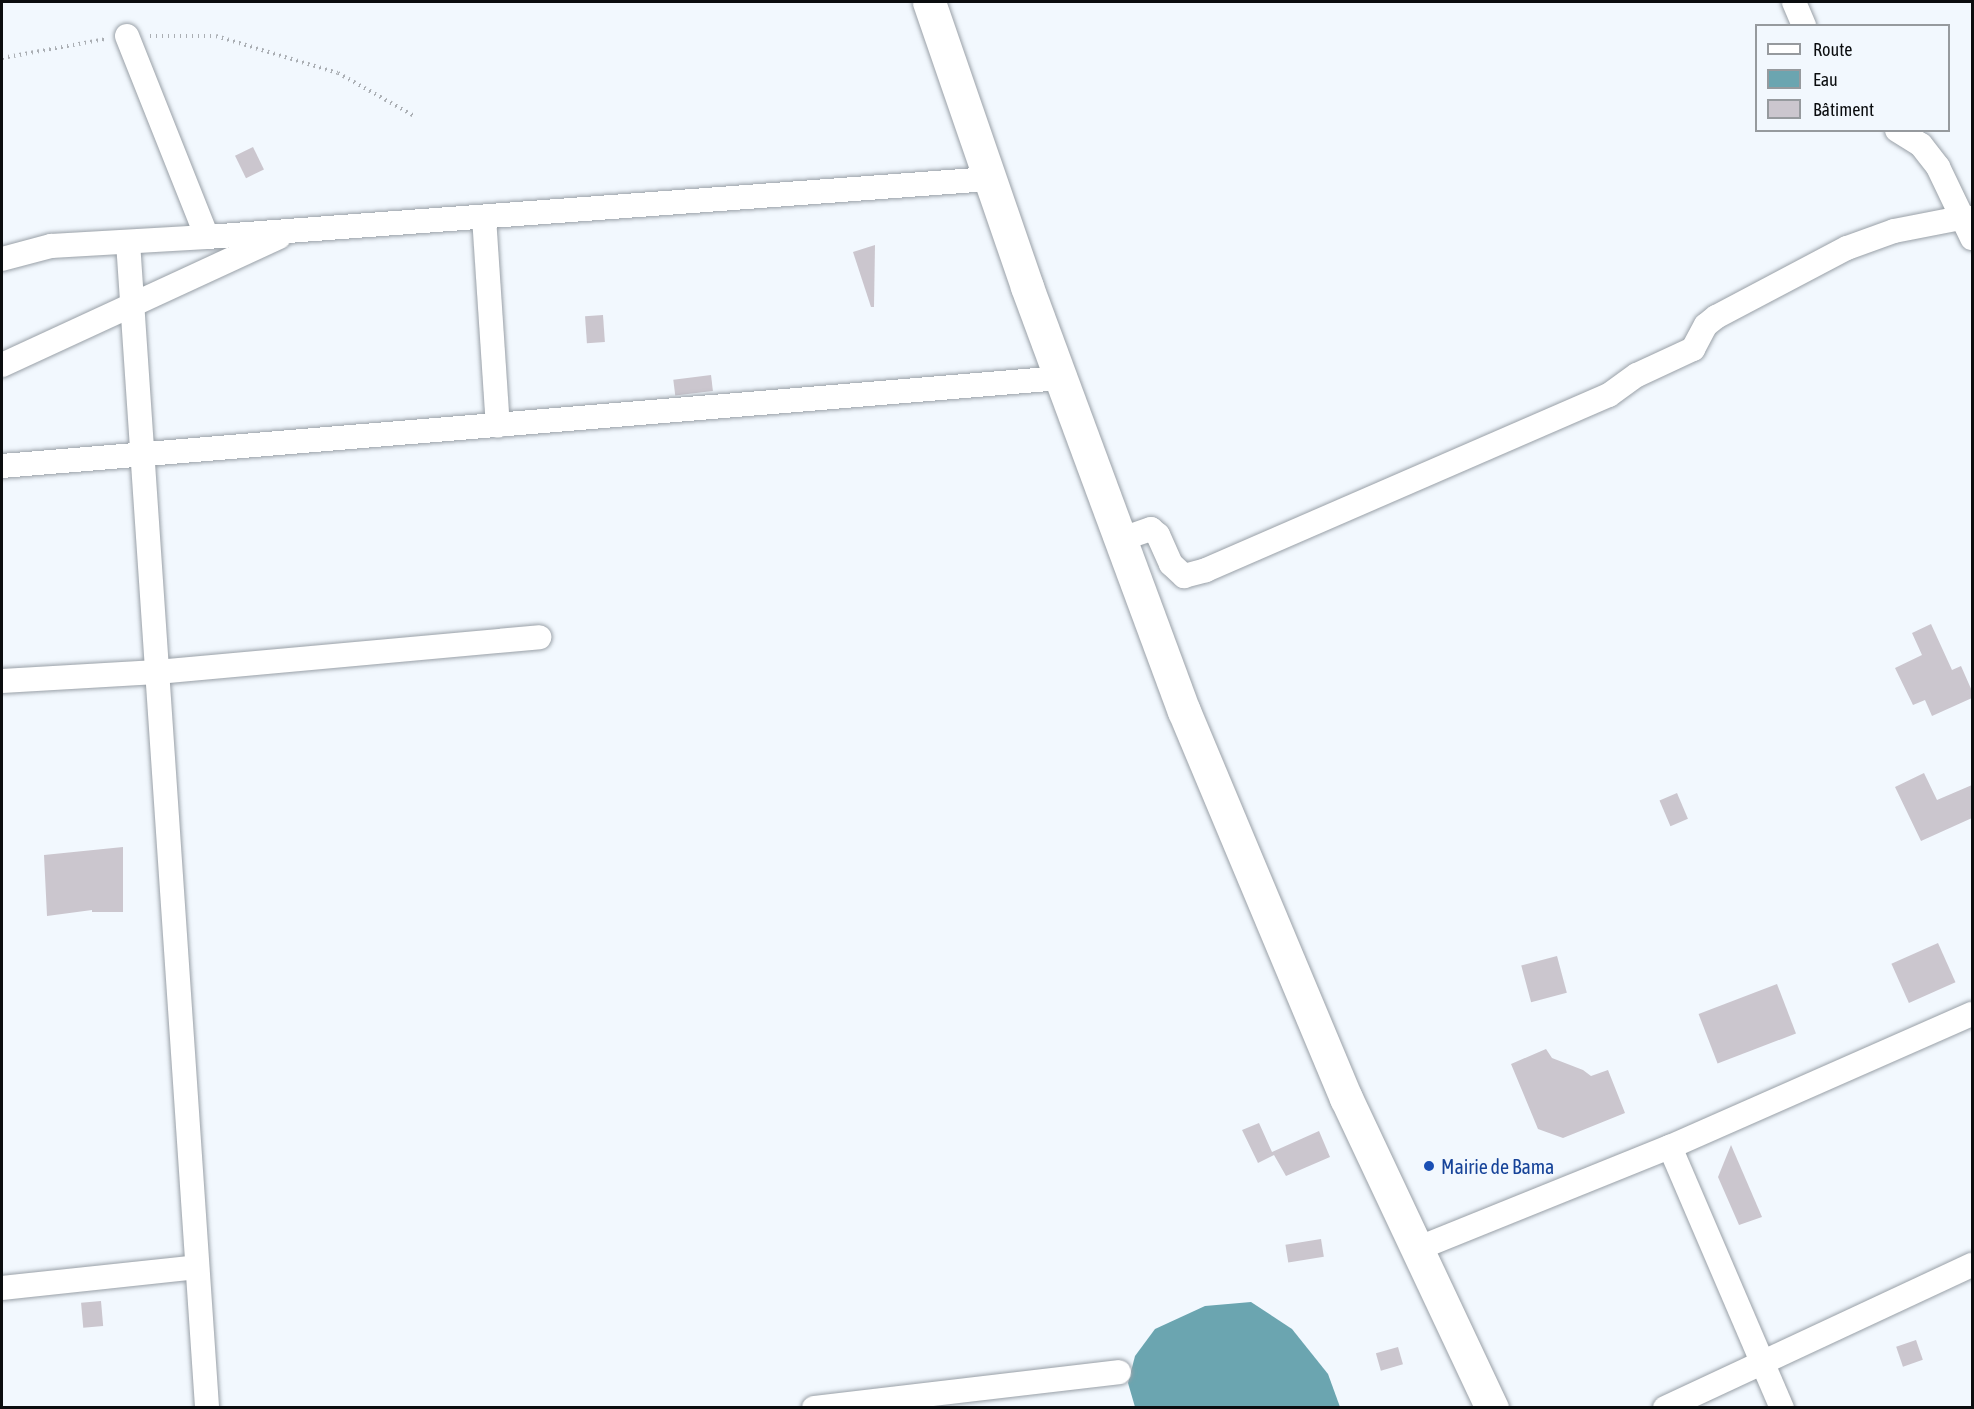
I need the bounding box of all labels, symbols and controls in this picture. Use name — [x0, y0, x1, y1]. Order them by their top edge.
legend — [1755, 24, 1950, 132]
text: Route — [1813, 39, 1852, 60]
text: Eau — [1813, 69, 1838, 90]
text: Bâtiment — [1813, 99, 1874, 120]
place label: Mairie de Bama — [1441, 1154, 1554, 1178]
marker: Mairie de Bama — [1422, 1159, 1436, 1173]

